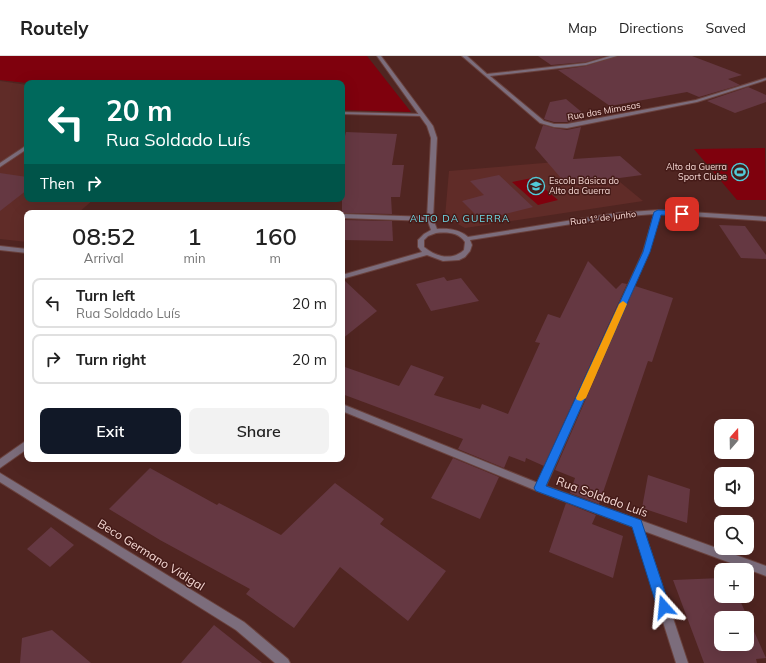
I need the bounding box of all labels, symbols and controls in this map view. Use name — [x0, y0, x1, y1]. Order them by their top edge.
text: Routely — [20, 16, 88, 40]
text: Map — [568, 19, 597, 37]
text: Directions — [619, 19, 684, 37]
text: Saved — [706, 19, 746, 37]
text: 20 m — [106, 93, 172, 128]
icon: left — [40, 96, 92, 148]
street label: Rua das Mimosas — [567, 99, 641, 122]
text: Rua Soldado Luís — [106, 128, 251, 151]
place label: Alto da Guerra Sport Clube — [666, 161, 727, 182]
sports icon: Alto da Guerra Sport Clube — [730, 162, 750, 182]
icon: right — [83, 172, 105, 194]
text: Then — [40, 174, 75, 193]
place label: Escola Básica do Alto da Guerra — [549, 175, 619, 196]
school or university icon: Escola Básica do Alto da Guerra — [526, 176, 546, 196]
pin — [665, 197, 699, 231]
icon: arrive — [671, 203, 693, 225]
street label: Rua 1º de Junho — [569, 208, 637, 227]
district label: ALTO DA GUERRA — [410, 212, 510, 225]
text: 08:52 — [72, 221, 135, 251]
text: 1 — [187, 221, 202, 251]
text: 160 — [254, 221, 297, 251]
text: Arrival — [84, 250, 124, 266]
text: min — [183, 250, 206, 266]
text: m — [270, 250, 281, 266]
text: Turn left — [76, 286, 135, 305]
icon: left — [42, 292, 64, 314]
text: 20 m — [292, 294, 327, 313]
text: Rua Soldado Luís — [76, 305, 181, 321]
icon: right — [42, 348, 64, 370]
text: Turn right — [76, 350, 146, 369]
text: 20 m — [292, 350, 327, 369]
button: Exit — [40, 408, 181, 454]
button: Share — [189, 408, 329, 454]
north arrow — [714, 419, 754, 459]
map controls — [714, 419, 754, 651]
button: sound — [714, 467, 754, 507]
street label: Rua Soldado Luís — [554, 473, 650, 520]
street label: Beco Germano Vidigal — [95, 515, 208, 594]
button: search — [714, 515, 754, 555]
button: + — [714, 563, 754, 603]
position arrow — [643, 586, 685, 628]
button: − — [714, 611, 754, 651]

